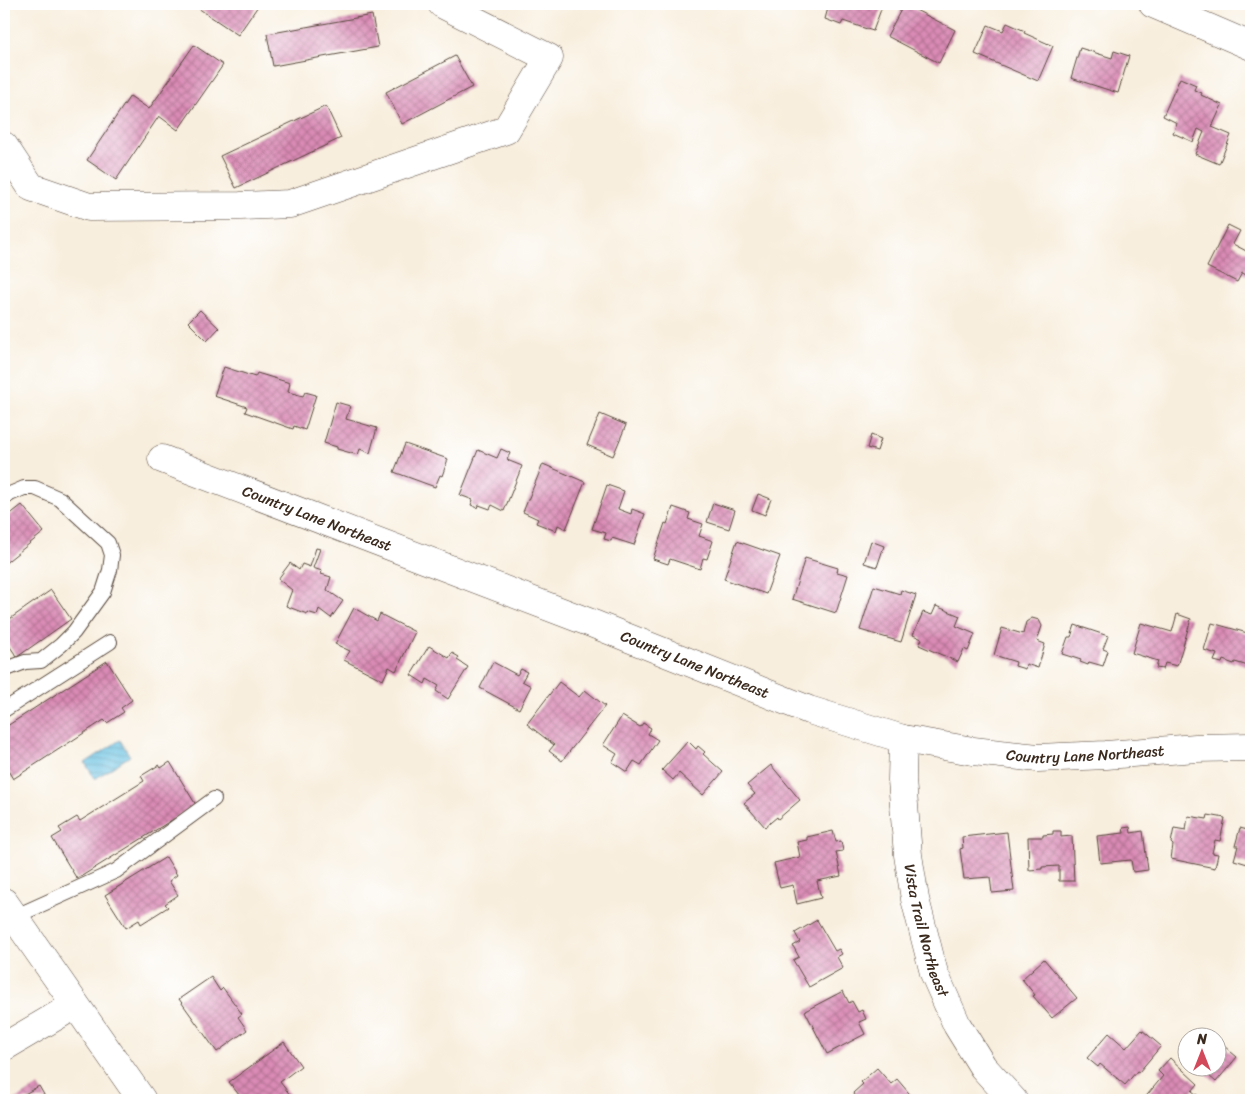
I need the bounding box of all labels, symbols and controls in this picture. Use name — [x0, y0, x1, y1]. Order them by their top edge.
street label: Country Lane Northeast — [238, 478, 396, 559]
street label: Country Lane Northeast — [616, 623, 773, 706]
street label: Country Lane Northeast — [1005, 737, 1166, 771]
street label: Vista Trail Northeast — [897, 862, 957, 1002]
north arrow — [1178, 1026, 1228, 1076]
text: N — [1196, 1027, 1207, 1052]

